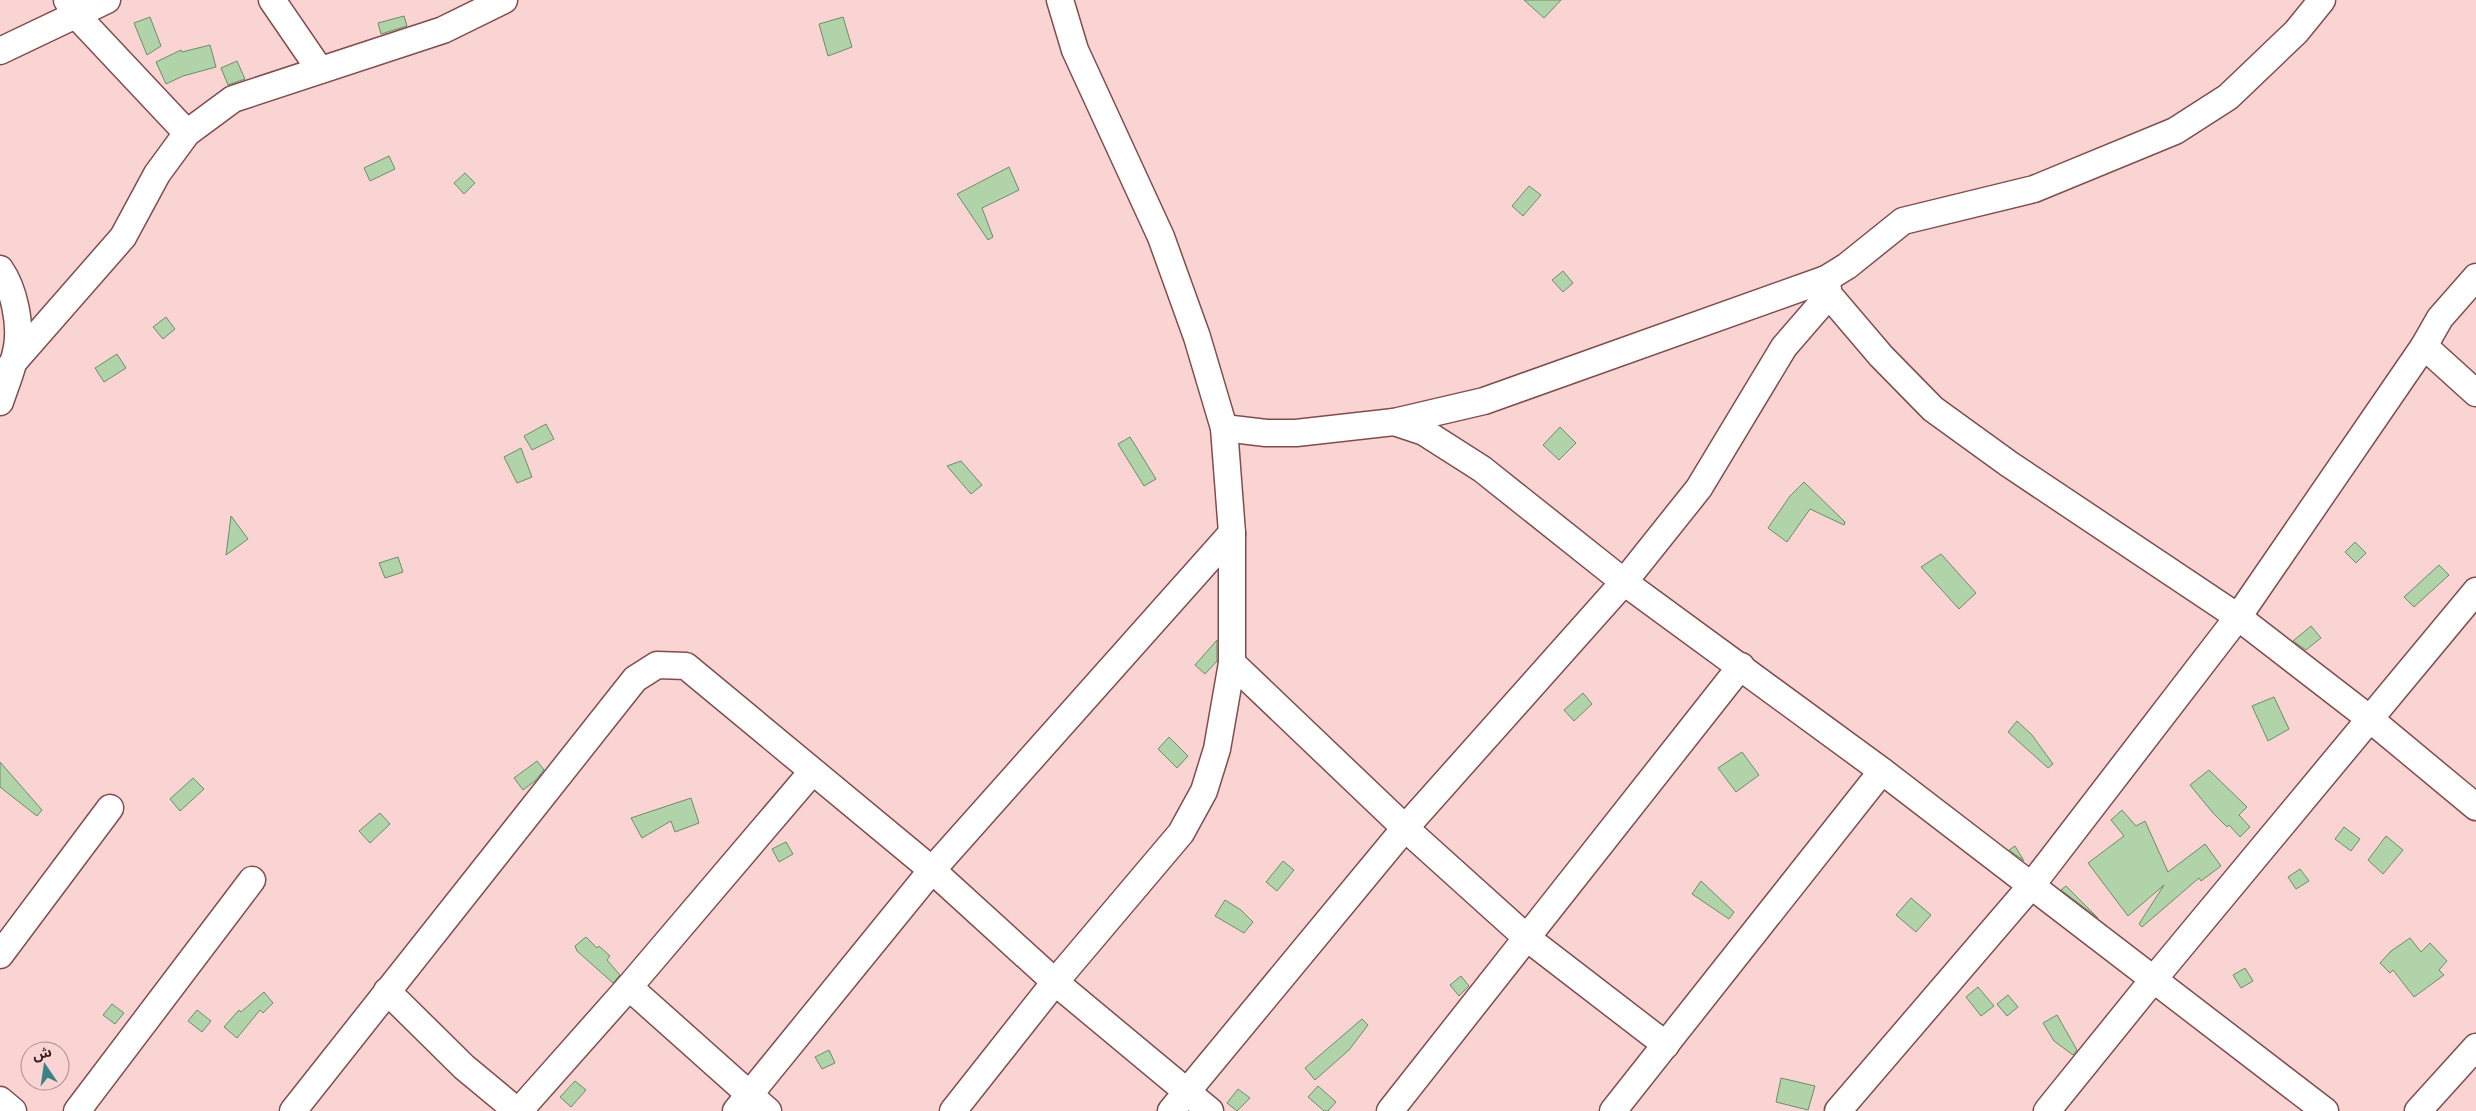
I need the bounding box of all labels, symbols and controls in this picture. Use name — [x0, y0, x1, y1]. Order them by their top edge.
text: ش — [30, 1040, 53, 1064]
north arrow — [20, 1041, 70, 1091]

